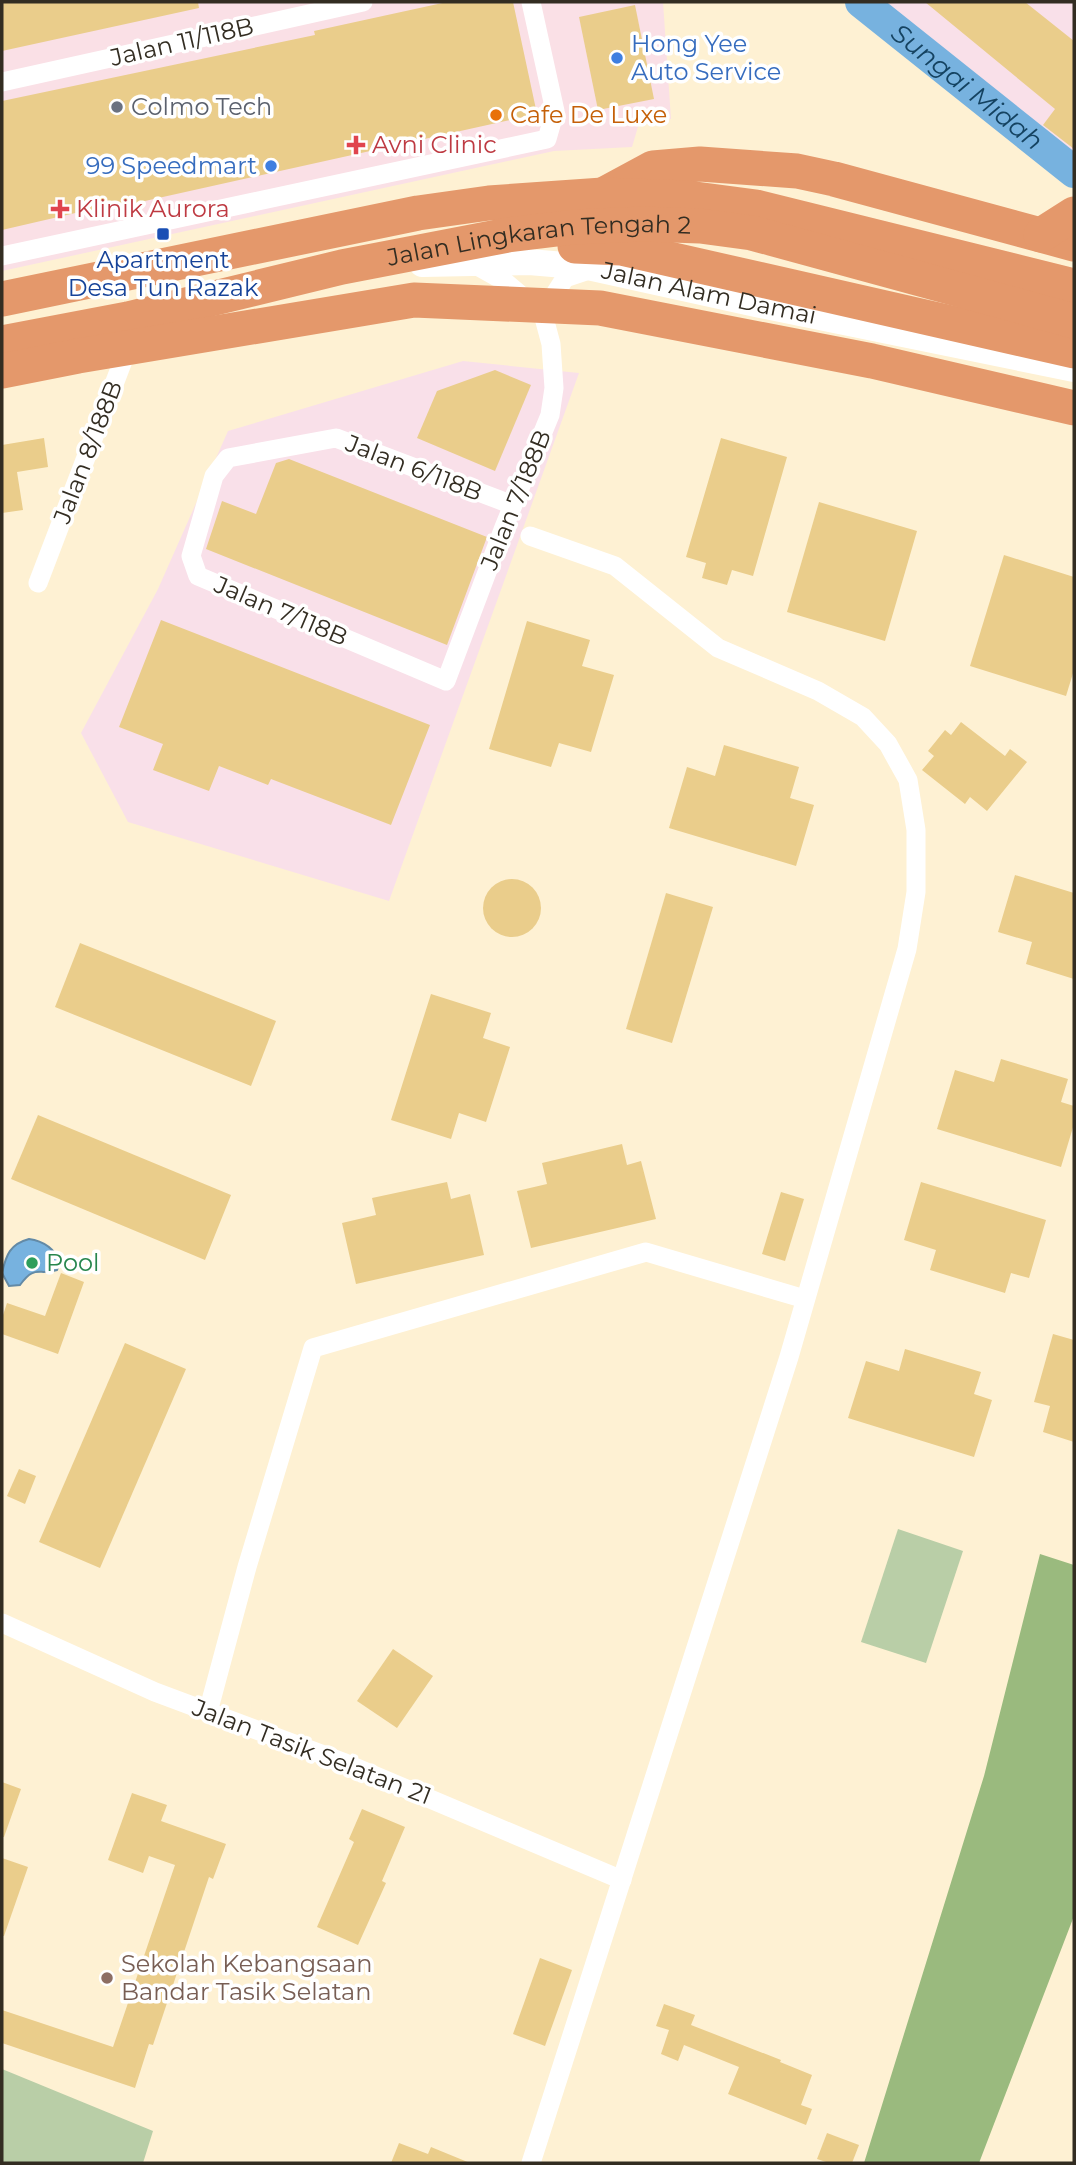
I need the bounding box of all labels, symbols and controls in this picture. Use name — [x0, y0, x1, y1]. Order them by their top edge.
street label: Jalan 11/118B — [106, 11, 256, 72]
water label: Sungai Midah — [885, 17, 1050, 157]
place label: Hong Yee Auto Service — [631, 29, 781, 86]
marker: Hong Yee Auto Service — [609, 50, 625, 66]
place label: Colmo Tech — [131, 92, 272, 121]
marker: Colmo Tech — [109, 99, 125, 115]
place label: Cafe De Luxe — [510, 100, 667, 129]
marker: Cafe De Luxe — [488, 107, 504, 123]
place label: Avni Clinic — [372, 130, 497, 159]
marker: Avni Clinic — [346, 135, 366, 155]
place label: 99 Speedmart — [86, 151, 257, 180]
marker: 99 Speedmart — [263, 158, 279, 174]
place label: Klinik Aurora — [76, 194, 230, 223]
marker: Klinik Aurora — [50, 199, 70, 219]
street label: Jalan Lingkaran Tengah 2 — [384, 209, 692, 272]
marker: Apartment Desa Tun Razak — [155, 226, 171, 242]
place label: Apartment Desa Tun Razak — [68, 245, 259, 302]
street label: Jalan Alam Damai — [598, 255, 819, 330]
street label: Jalan 8/188B — [47, 376, 128, 528]
street label: Jalan 7/188B — [474, 426, 557, 575]
street label: Jalan 6/118B — [341, 428, 486, 507]
street label: Jalan 7/118B — [209, 569, 352, 652]
place label: Pool — [46, 1248, 99, 1277]
marker: Pool — [24, 1255, 40, 1271]
street label: Jalan Tasik Selatan 21 — [188, 1692, 436, 1810]
place label: Sekolah Kebangsaan Bandar Tasik Selatan — [121, 1949, 373, 2006]
marker: Sekolah Kebangsaan Bandar Tasik Selatan — [99, 1970, 115, 1986]

